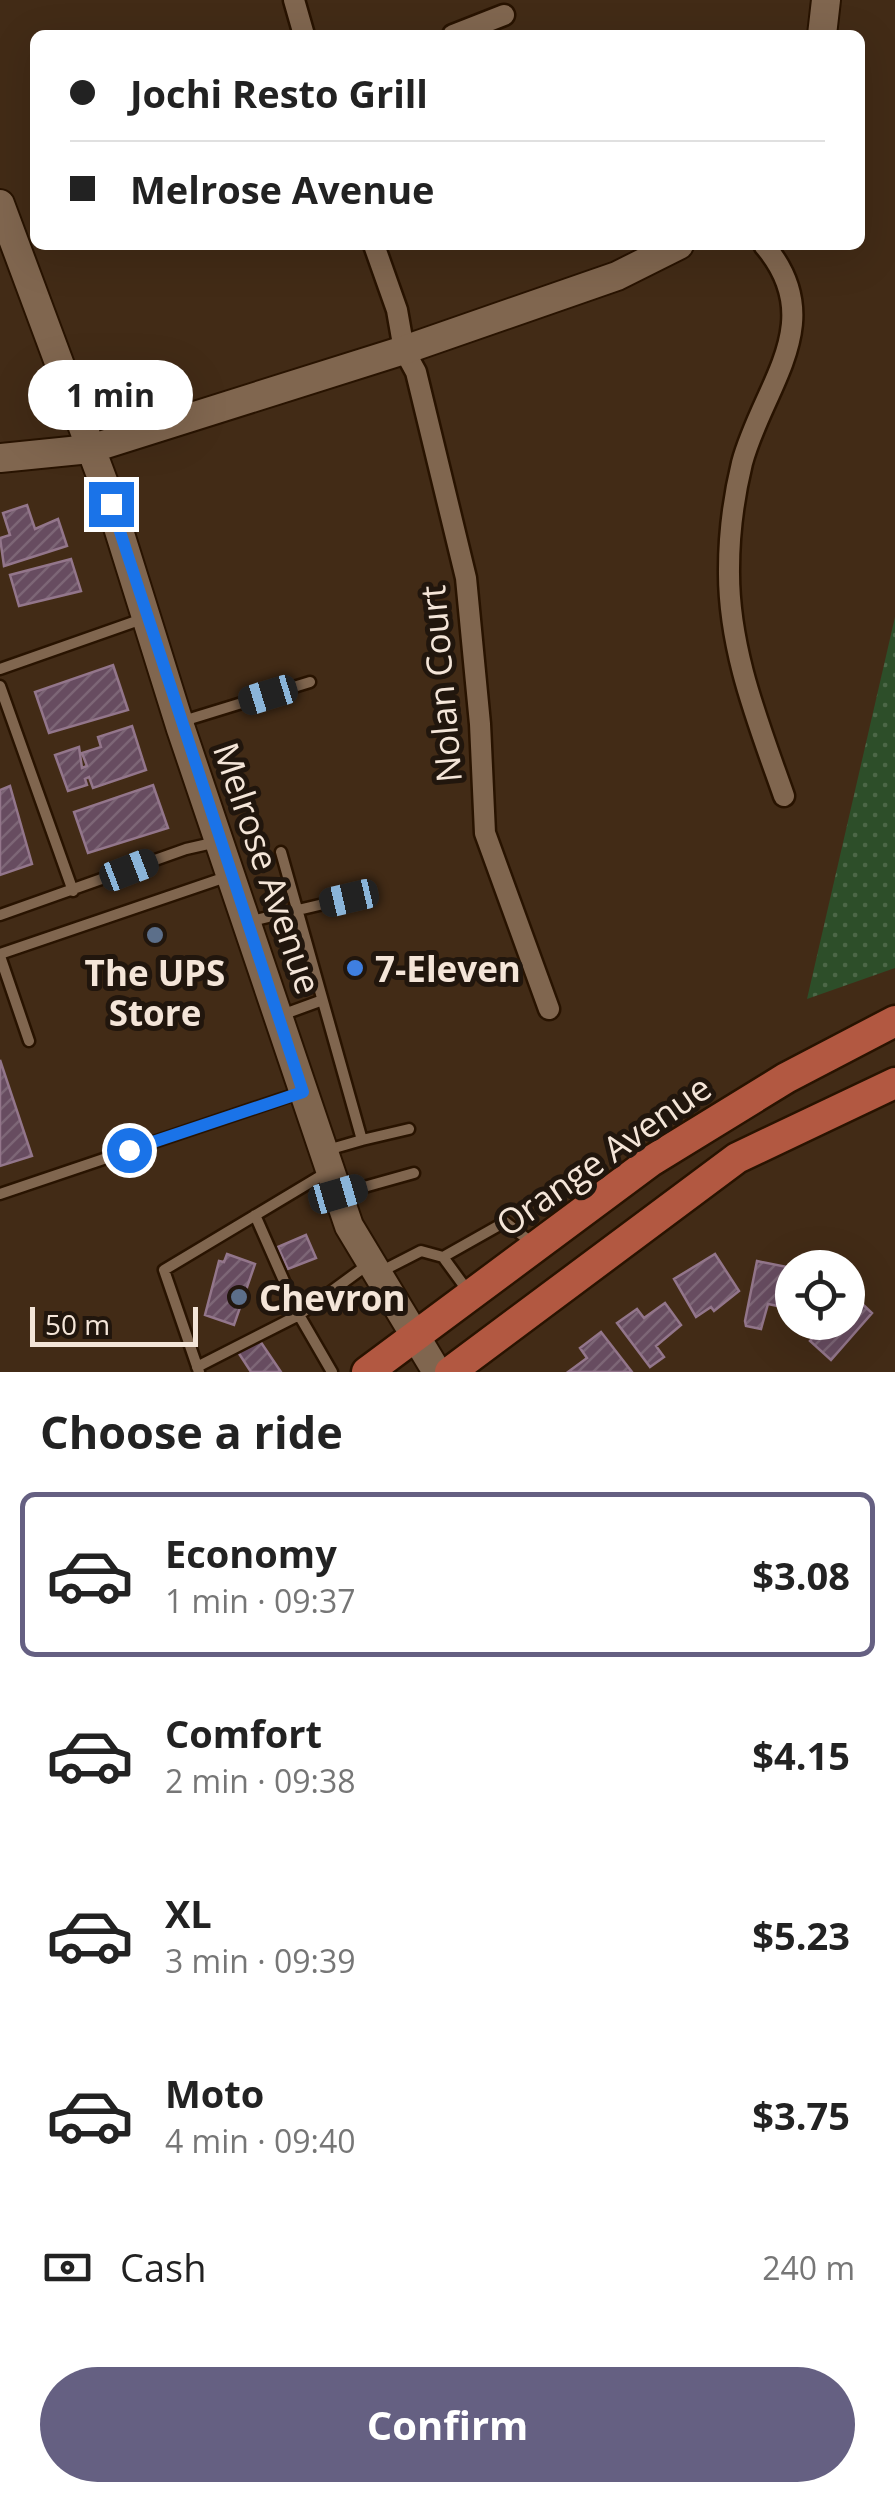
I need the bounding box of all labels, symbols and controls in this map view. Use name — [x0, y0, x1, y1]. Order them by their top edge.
text: Jochi Resto Grill — [130, 67, 428, 119]
text: Melrose Avenue — [130, 163, 435, 215]
callout: 1 min — [28, 359, 194, 429]
text: 1 min — [66, 373, 155, 416]
route end — [89, 482, 134, 527]
street label: Nolan Court — [408, 584, 472, 784]
car — [235, 672, 301, 718]
street label: Melrose Avenue — [203, 736, 333, 1000]
car — [96, 845, 162, 895]
car — [316, 877, 382, 919]
marker: The UPS Store — [144, 924, 166, 946]
place label: 7-Eleven — [375, 945, 521, 992]
place label: The UPS Store — [85, 949, 225, 1036]
marker: 7-Eleven — [344, 957, 366, 979]
street label: Orange Avenue — [486, 1063, 720, 1247]
route start — [107, 1128, 152, 1173]
car — [305, 1171, 371, 1217]
map controls — [775, 1250, 865, 1340]
button: locate — [775, 1250, 865, 1340]
place label: Chevron — [259, 1274, 405, 1321]
marker: Chevron — [228, 1286, 250, 1308]
scale bar — [30, 1302, 198, 1346]
text: 50 m — [45, 1305, 110, 1343]
text: Choose a ride — [40, 1401, 343, 1462]
text: Economy — [165, 1527, 337, 1579]
icon: car — [45, 1530, 135, 1620]
text: $3.08 — [752, 1549, 850, 1601]
text: 1 min · 09:37 — [165, 1579, 356, 1622]
text: Comfort — [165, 1707, 322, 1759]
icon: car — [45, 1710, 135, 1800]
text: $4.15 — [752, 1729, 850, 1781]
text: 2 min · 09:38 — [165, 1759, 356, 1802]
text: XL — [165, 1887, 212, 1939]
icon: car — [45, 1890, 135, 1980]
text: $5.23 — [752, 1909, 850, 1961]
text: 3 min · 09:39 — [165, 1939, 356, 1982]
text: Moto — [165, 2067, 264, 2119]
icon: car — [45, 2070, 135, 2160]
text: $3.75 — [752, 2089, 850, 2141]
text: 4 min · 09:40 — [165, 2119, 356, 2162]
icon: cash — [40, 2240, 95, 2295]
text: Cash — [120, 2241, 206, 2293]
text: 240 m — [762, 2246, 855, 2289]
button: Confirm — [40, 2367, 855, 2482]

